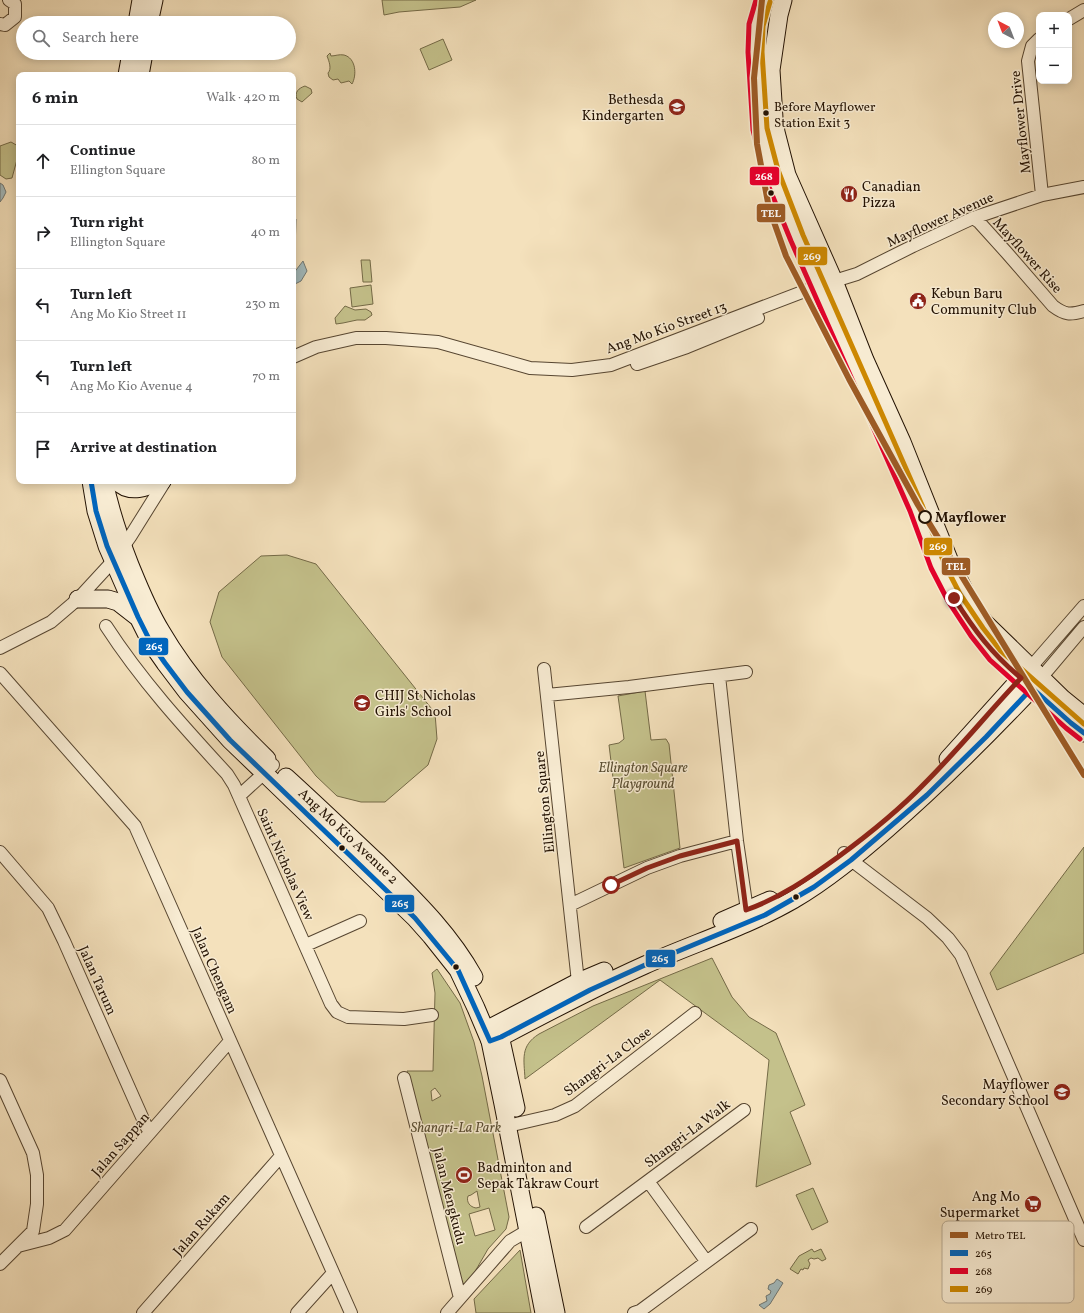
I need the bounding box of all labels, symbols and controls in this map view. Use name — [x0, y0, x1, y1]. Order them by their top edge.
north arrow — [988, 12, 1024, 48]
map controls — [1036, 12, 1072, 84]
button: + — [1036, 12, 1072, 48]
search box — [16, 16, 296, 60]
icon: search — [30, 27, 52, 49]
text: Search here — [62, 28, 139, 49]
button: − — [1036, 48, 1072, 84]
street label: Mayflower Drive — [1007, 69, 1036, 174]
text: 6 min — [32, 87, 78, 110]
text: Walk · 420 m — [206, 89, 280, 107]
place label: Bethesda Kindergarten — [582, 91, 664, 126]
school or university icon: Bethesda Kindergarten — [667, 97, 687, 117]
place label: Before Mayflower Station Exit 3 — [774, 99, 876, 133]
marker: Before Mayflower Station Exit 3 — [761, 108, 771, 118]
text: Continue — [70, 141, 135, 162]
icon: ahead — [32, 150, 54, 172]
text: 80 m — [251, 152, 280, 170]
text: Ellington Square — [70, 162, 165, 180]
line badge: 268 — [749, 166, 780, 186]
text: 268 — [755, 170, 773, 185]
place label: Canadian Pizza — [862, 178, 921, 213]
restaurant icon: Canadian Pizza — [839, 184, 859, 204]
unlabelled marker — [766, 188, 776, 198]
street label: Mayflower Avenue — [884, 188, 997, 252]
line badge: TEL — [756, 203, 786, 223]
text: TEL — [761, 207, 782, 222]
text: Turn right — [70, 213, 144, 234]
street label: Mayflower Rise — [988, 214, 1066, 298]
icon: right — [32, 222, 54, 244]
text: 40 m — [251, 224, 280, 242]
text: Ellington Square — [70, 234, 165, 252]
line badge: 269 — [797, 246, 828, 266]
text: 269 — [803, 250, 821, 265]
text: Turn left — [70, 285, 132, 306]
place label: Kebun Baru Community Club — [931, 285, 1037, 320]
public building icon: Kebun Baru Community Club — [908, 291, 928, 311]
icon: left — [32, 294, 54, 316]
text: 230 m — [245, 296, 280, 314]
street label: Ang Mo Kio Street 13 — [603, 298, 730, 359]
text: Ang Mo Kio Street 11 — [70, 306, 187, 324]
text: Turn left — [70, 357, 132, 378]
icon: left — [32, 366, 54, 388]
text: 70 m — [252, 368, 280, 386]
text: Ang Mo Kio Avenue 4 — [70, 378, 193, 396]
icon: arrive — [32, 438, 54, 460]
text: Arrive at destination — [70, 438, 217, 459]
place label: Mayflower — [935, 509, 1006, 528]
marker: Mayflower — [918, 510, 932, 524]
line badge: 269 — [923, 537, 953, 556]
text: 269 — [929, 540, 947, 555]
line badge: TEL — [941, 557, 971, 576]
text: TEL — [946, 560, 967, 575]
route end — [945, 589, 963, 607]
line badge: 265 — [138, 637, 169, 656]
text: 265 — [145, 640, 163, 655]
place label: CHIJ St Nicholas Girls' School — [375, 687, 476, 722]
school or university icon: CHIJ St Nicholas Girls' School — [352, 693, 372, 713]
street label: Ellington Square — [531, 749, 560, 854]
park label: Ellington Square Playground — [598, 759, 688, 794]
street label: Ang Mo Kio Avenue 2 — [294, 785, 402, 889]
street label: Saint Nicholas View — [251, 805, 318, 924]
unlabelled marker — [337, 843, 347, 853]
route start — [602, 876, 620, 894]
unlabelled marker — [791, 892, 801, 902]
line badge: 265 — [384, 894, 415, 913]
text: 265 — [391, 897, 409, 912]
street label: Jalan Chengam — [186, 924, 241, 1017]
street label: Jalan Tarum — [73, 943, 120, 1018]
line badge: 265 — [645, 949, 676, 968]
text: 265 — [651, 952, 669, 967]
unlabelled marker — [451, 962, 461, 972]
street label: Shangri-La Close — [560, 1023, 656, 1101]
place label: Mayflower Secondary School — [941, 1076, 1049, 1111]
school or university icon: Mayflower Secondary School — [1052, 1082, 1072, 1102]
street label: Shangri-La Walk — [641, 1095, 735, 1173]
street label: Jalan Sappan — [88, 1109, 155, 1181]
park label: Shangri-La Park — [411, 1119, 502, 1138]
street label: Jalan Mengkudu — [427, 1145, 470, 1247]
place label: Badminton and Sepak Takraw Court — [477, 1159, 599, 1194]
sports icon: Badminton and Sepak Takraw Court — [454, 1165, 474, 1185]
place label: Ang Mo Supermarket — [940, 1188, 1020, 1223]
street label: Jalan Rukam — [169, 1189, 235, 1261]
supermarket icon: Ang Mo Supermarket — [1023, 1194, 1043, 1214]
legend — [942, 1221, 1074, 1303]
text: Metro TEL — [975, 1229, 1025, 1244]
text: 265 — [975, 1247, 992, 1262]
text: 268 — [975, 1265, 992, 1280]
text: 269 — [975, 1283, 992, 1298]

